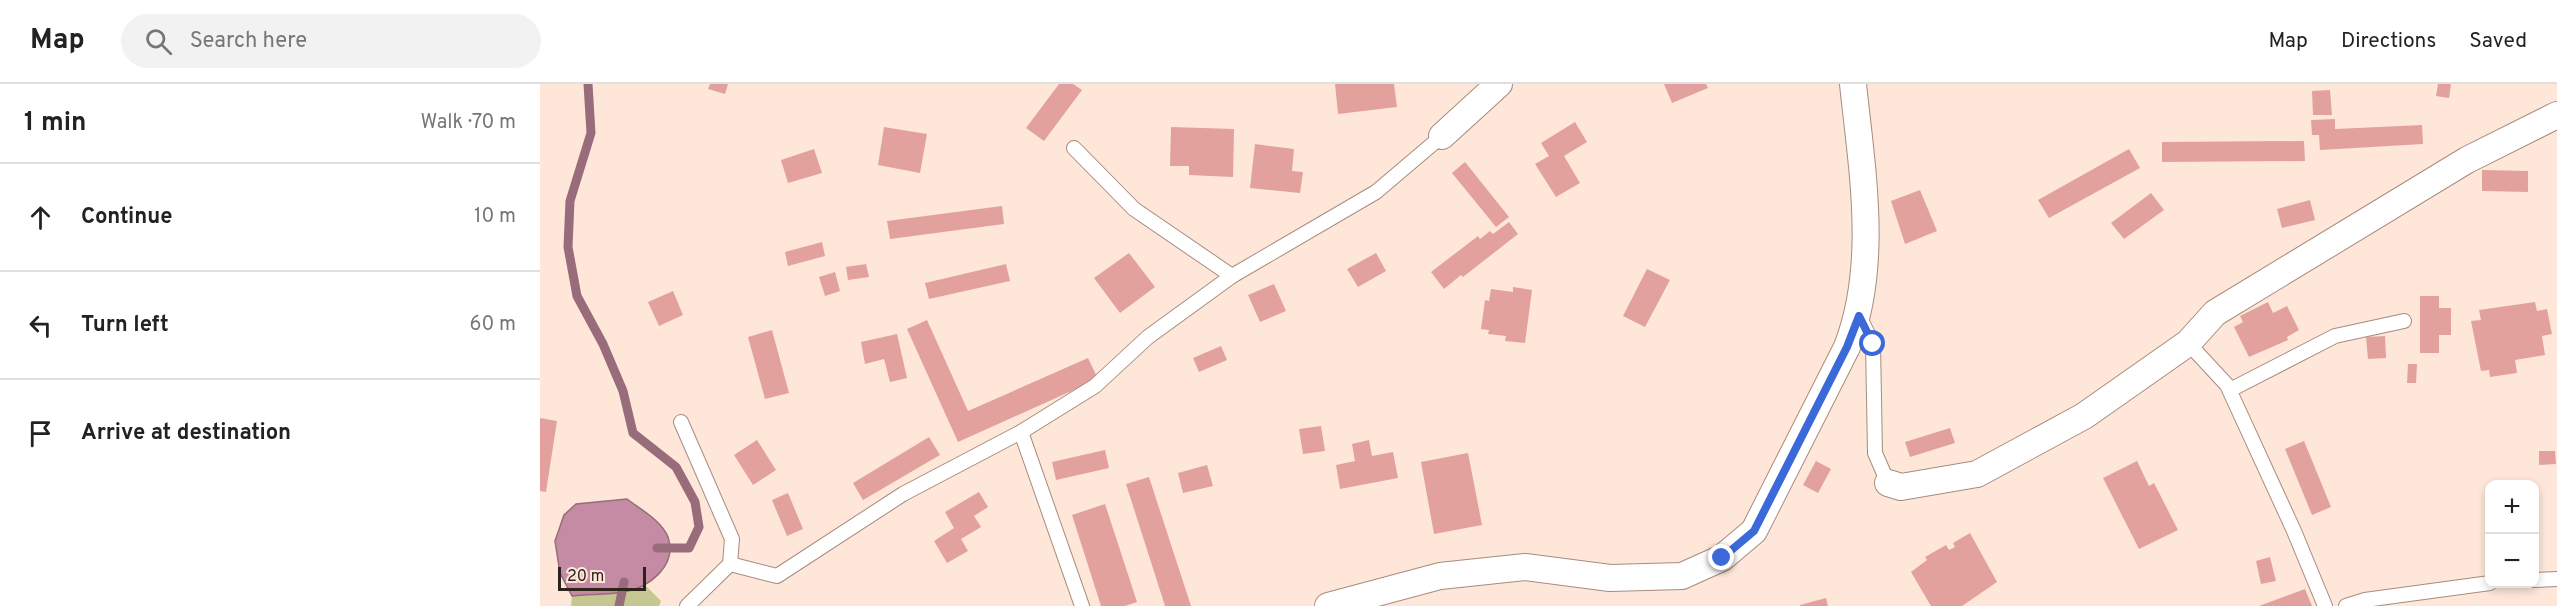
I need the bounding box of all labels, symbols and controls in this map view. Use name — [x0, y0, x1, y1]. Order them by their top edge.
search box — [121, 14, 541, 68]
text: Map — [30, 23, 85, 59]
icon: search — [142, 25, 175, 58]
text: Search here — [190, 28, 307, 55]
text: Map — [2268, 28, 2308, 55]
text: Directions — [2341, 28, 2436, 55]
text: Saved — [2469, 28, 2527, 55]
text: 1 min — [24, 107, 86, 140]
text: Walk · 70 m — [420, 110, 516, 136]
icon: ahead — [24, 201, 57, 234]
text: Continue — [81, 204, 172, 231]
text: 10 m — [474, 204, 516, 230]
icon: left — [24, 309, 57, 342]
text: Turn left — [81, 312, 169, 339]
text: 60 m — [470, 312, 516, 338]
route start — [1859, 330, 1885, 356]
icon: arrive — [24, 417, 57, 450]
text: Arrive at destination — [81, 420, 291, 447]
map controls — [2485, 480, 2539, 588]
button: + — [2485, 480, 2539, 534]
button: − — [2485, 534, 2539, 588]
route end — [1708, 544, 1734, 570]
scale bar — [558, 564, 646, 592]
text: 20 m — [567, 567, 604, 587]

